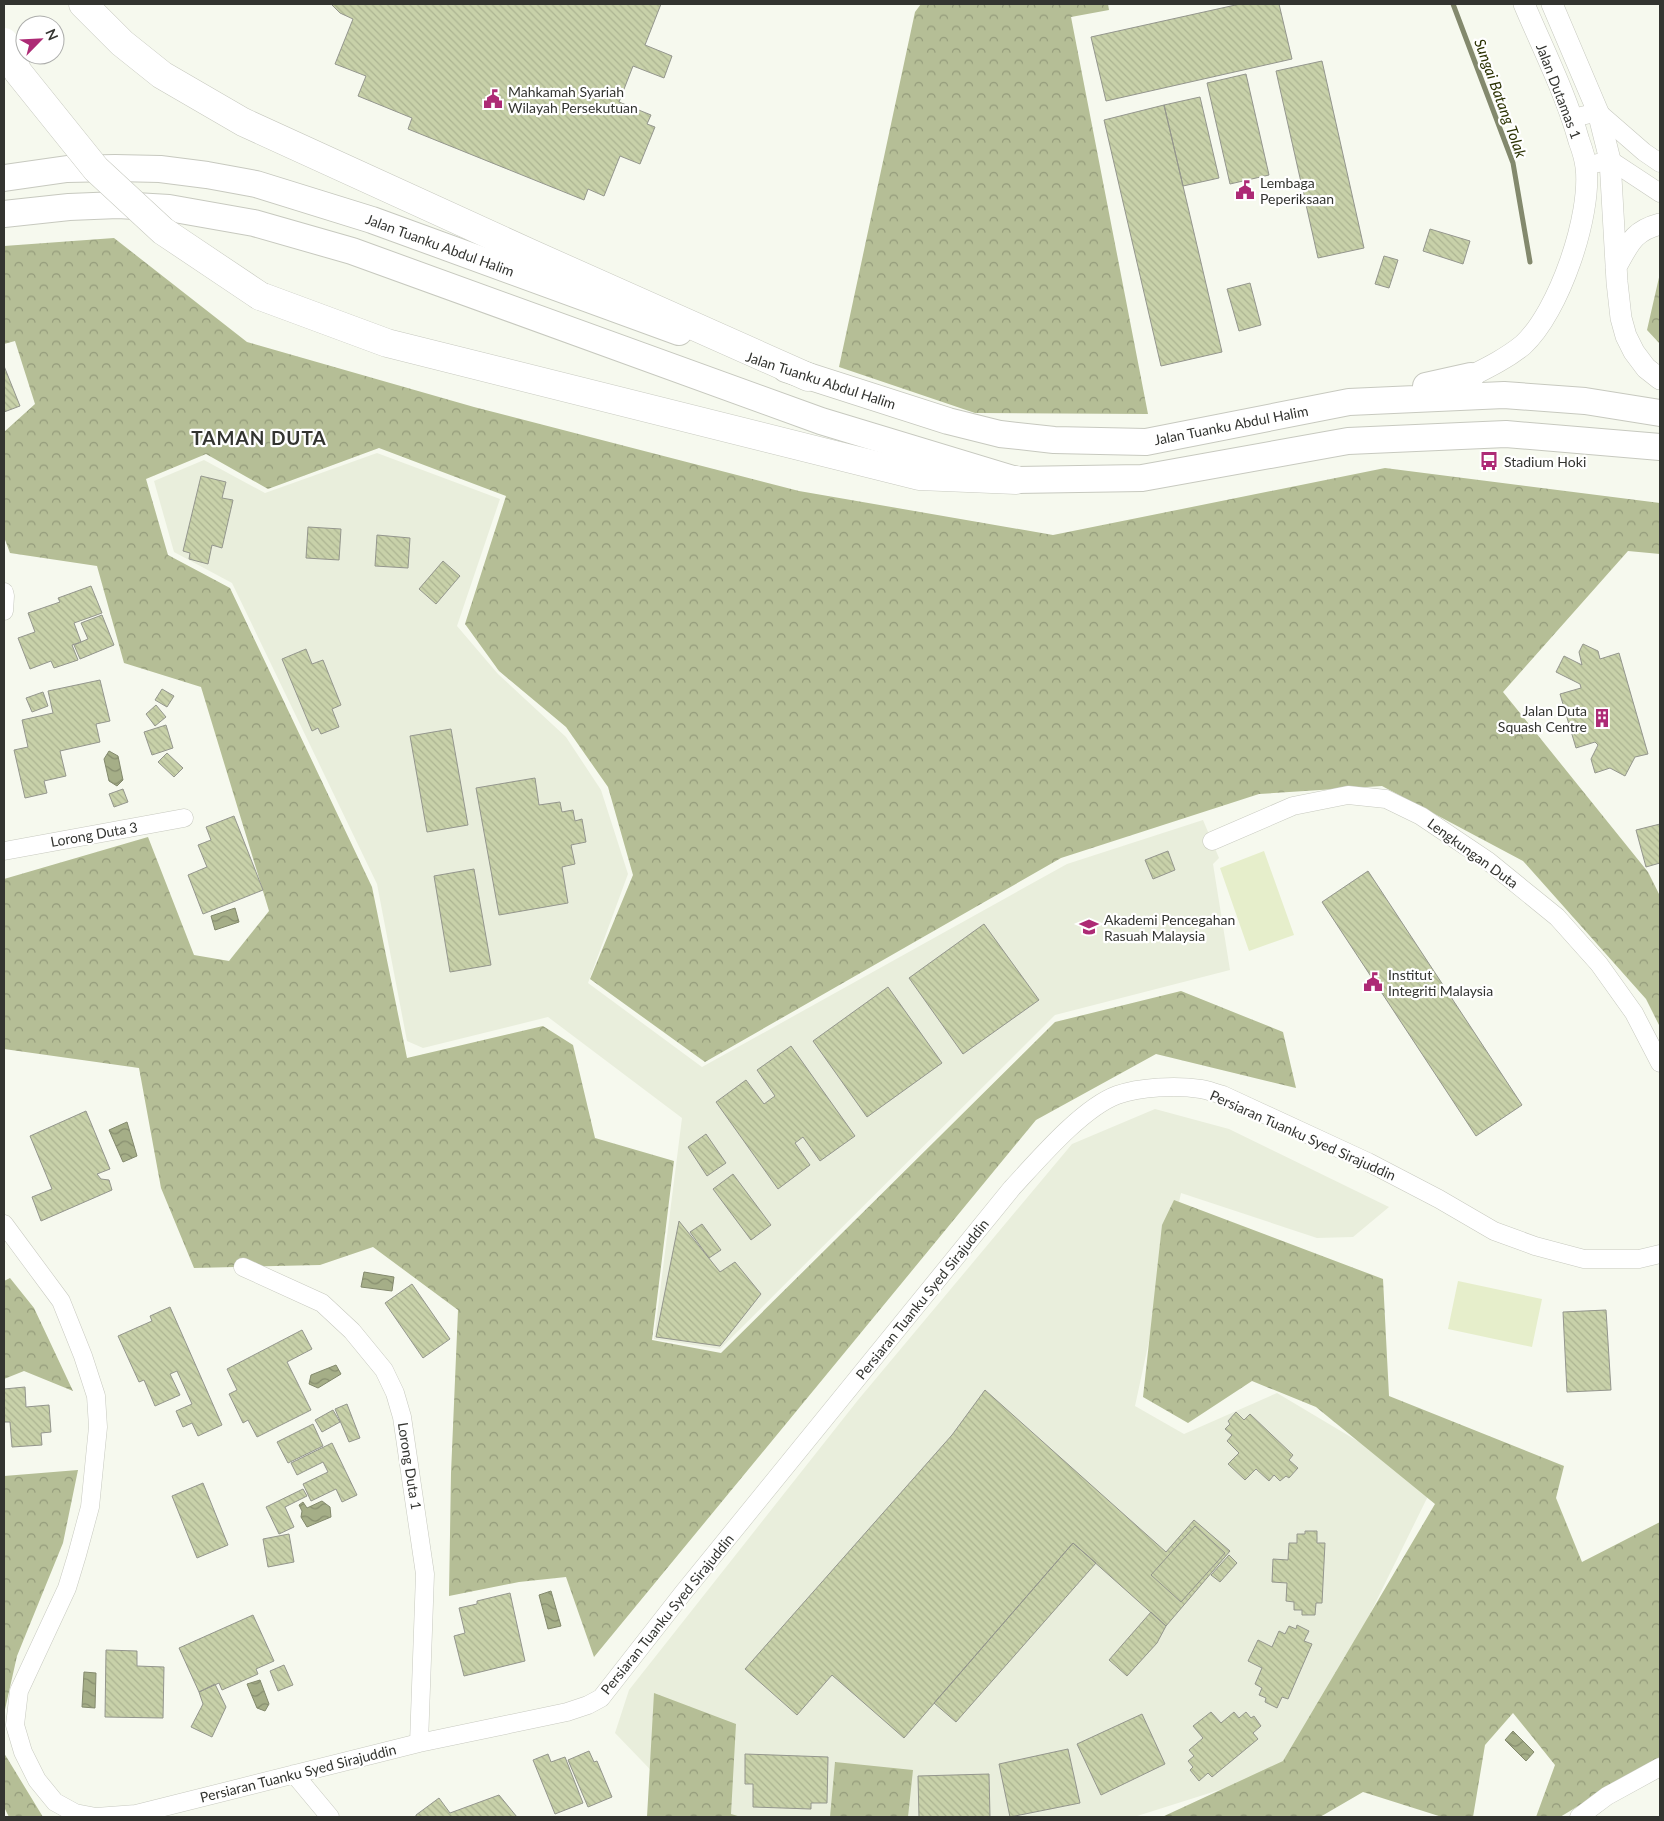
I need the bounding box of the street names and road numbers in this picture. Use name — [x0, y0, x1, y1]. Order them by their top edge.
street label: Jalan Dutamas 1 — [1533, 41, 1585, 141]
street label: Jalan Tuanku Abdul Halim — [363, 210, 517, 280]
street label: Jalan Tuanku Abdul Halim — [744, 348, 898, 412]
street label: Jalan Tuanku Abdul Halim — [1152, 402, 1310, 448]
street label: Lengkungan Duta — [1424, 814, 1522, 892]
street label: Lorong Duta 3 — [49, 818, 139, 850]
street label: Persiaran Tuanku Syed Sirajuddin — [1207, 1086, 1399, 1184]
street label: Persiaran Tuanku Syed Sirajuddin — [852, 1215, 992, 1383]
street label: Lorong Duta 1 — [395, 1421, 425, 1511]
street label: Persiaran Tuanku Syed Sirajuddin — [597, 1530, 737, 1698]
street label: Persiaran Tuanku Syed Sirajuddin — [198, 1740, 398, 1806]

